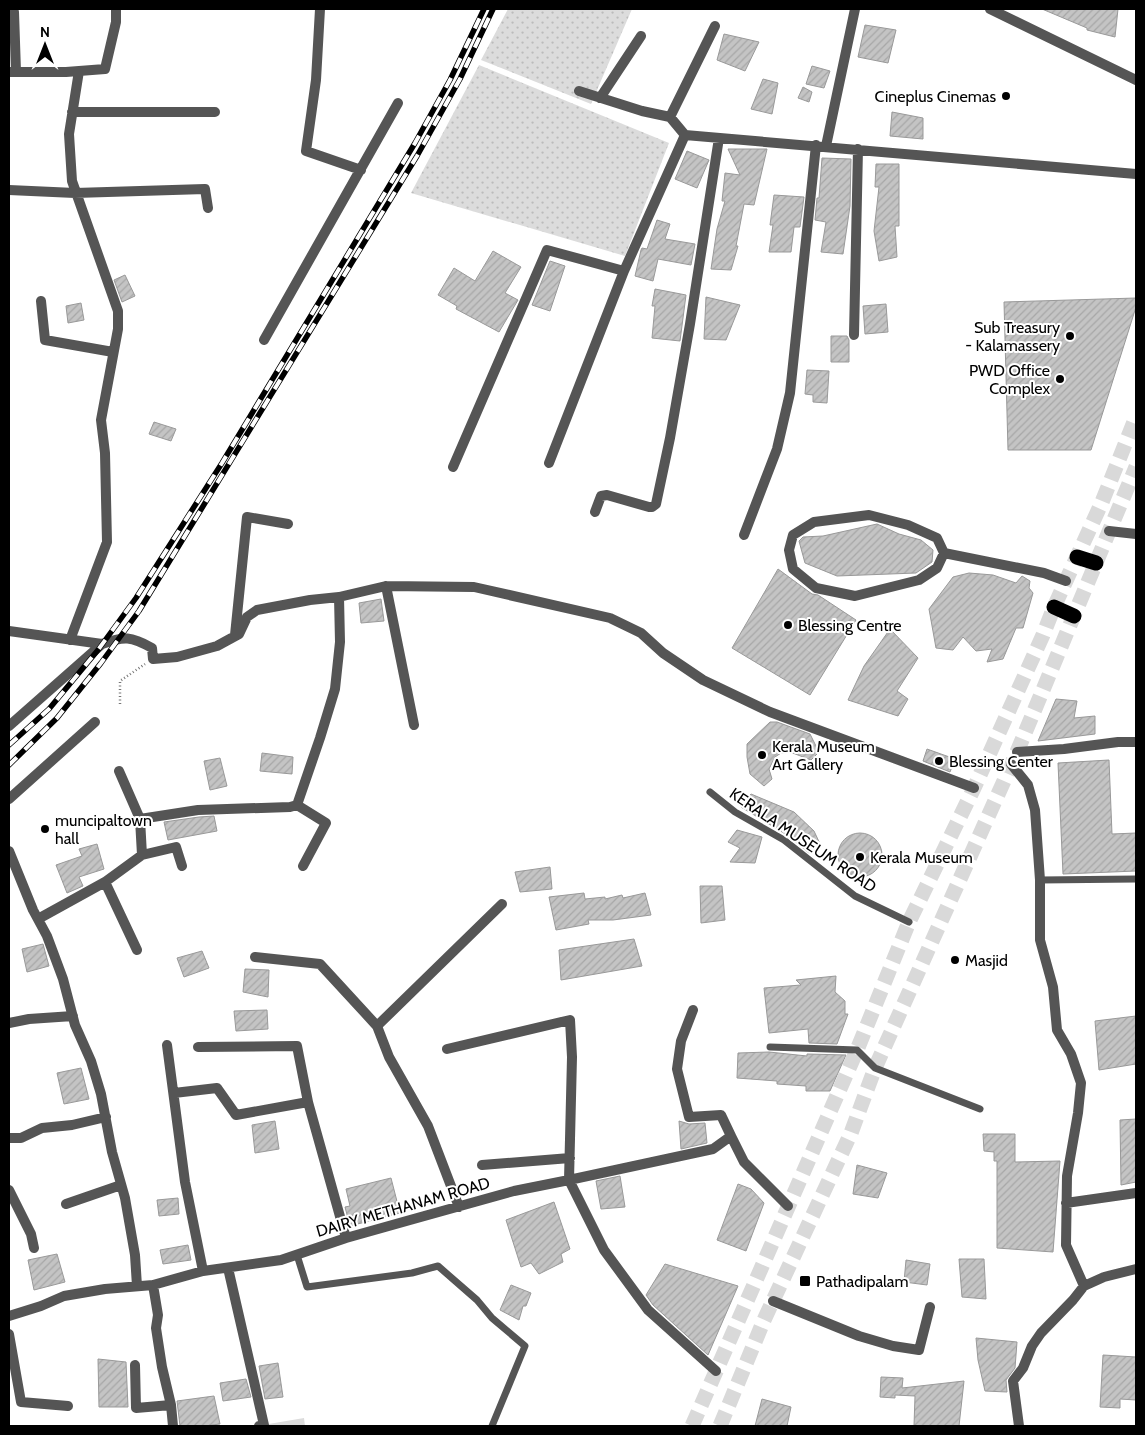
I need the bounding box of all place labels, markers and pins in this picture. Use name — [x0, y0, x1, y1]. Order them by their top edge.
place label: Cineplus Cinemas — [875, 87, 996, 106]
marker: Cineplus Cinemas — [1000, 90, 1012, 102]
place label: Sub Treasury - Kalamassery — [965, 318, 1060, 355]
marker: Sub Treasury - Kalamassery — [1064, 330, 1076, 342]
place label: PWD Office Complex — [969, 361, 1050, 398]
marker: PWD Office Complex — [1054, 373, 1066, 385]
place label: Blessing Centre — [798, 616, 902, 635]
marker: Blessing Centre — [782, 619, 794, 631]
place label: Kerala Museum Art Gallery — [772, 737, 875, 774]
marker: Kerala Museum Art Gallery — [756, 749, 768, 761]
place label: Blessing Center — [949, 752, 1054, 771]
marker: Blessing Center — [933, 755, 945, 767]
place label: muncipaltown hall — [55, 811, 152, 848]
marker: muncipaltown hall — [39, 823, 51, 835]
place label: Kerala Museum — [870, 848, 973, 867]
marker: Kerala Museum — [854, 851, 866, 863]
place label: Masjid — [965, 951, 1008, 970]
marker: Masjid — [949, 954, 961, 966]
place label: Pathadipalam — [816, 1272, 909, 1291]
marker: Pathadipalam — [798, 1274, 812, 1288]

